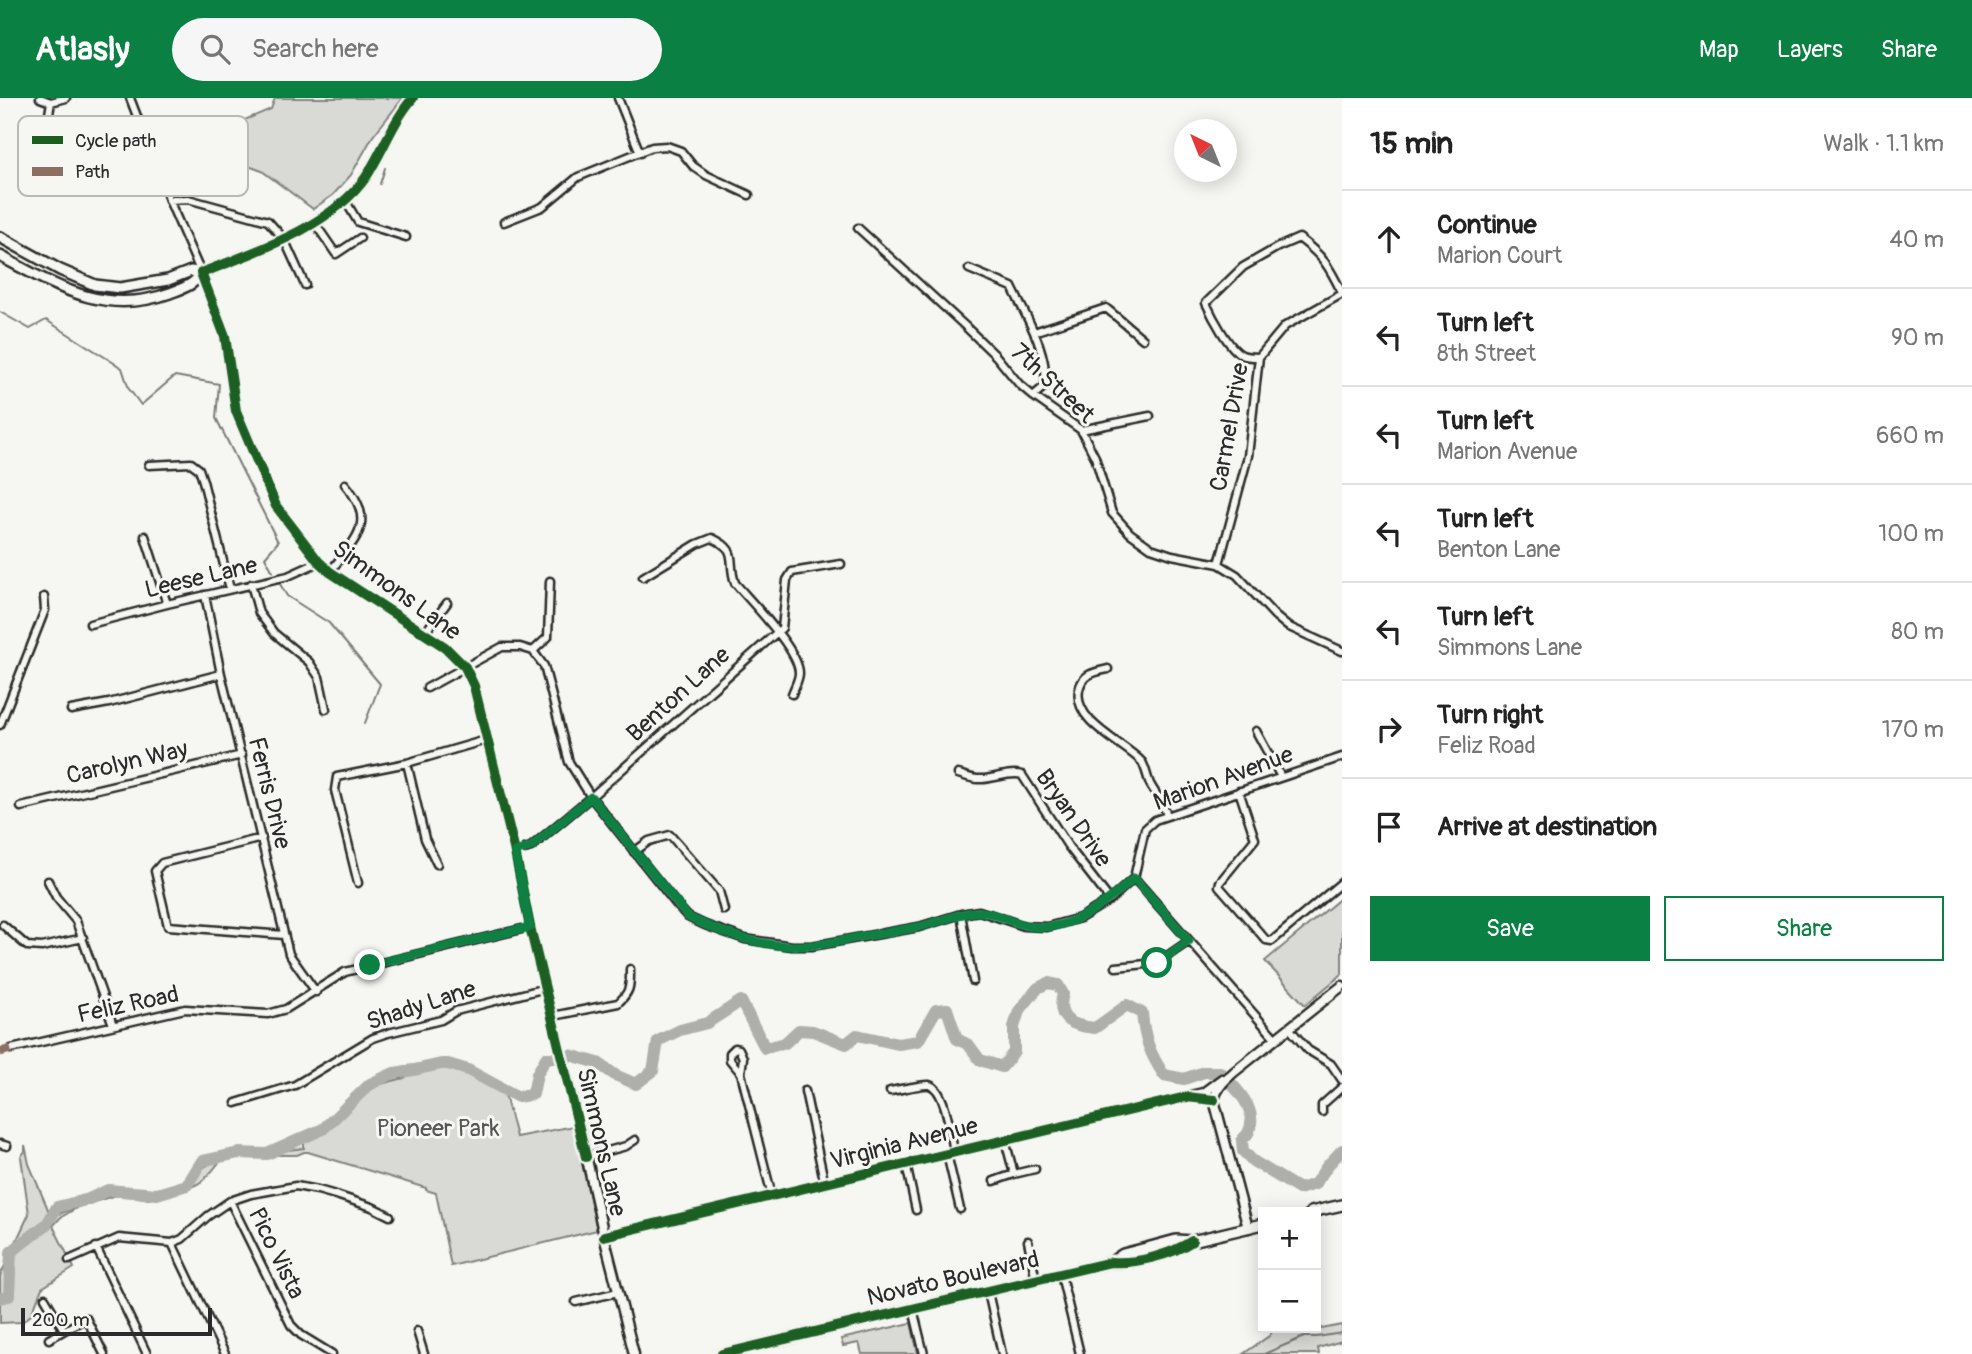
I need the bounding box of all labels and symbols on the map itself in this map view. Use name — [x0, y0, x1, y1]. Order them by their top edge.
legend — [18, 116, 248, 196]
north arrow — [1174, 119, 1237, 182]
text: Cycle path — [75, 129, 156, 153]
text: Path — [75, 160, 110, 184]
street label: 7th Street — [1005, 337, 1101, 430]
street label: Carmel Drive — [1204, 360, 1255, 494]
street label: Simmons Lane — [327, 534, 467, 647]
street label: Leese Lane — [142, 550, 260, 604]
street label: Benton Lane — [621, 640, 736, 748]
street label: Carolyn Way — [64, 734, 191, 791]
street label: Ferris Drive — [242, 734, 297, 852]
street label: Marion Avenue — [1149, 740, 1297, 817]
street label: Bryan Drive — [1029, 764, 1118, 873]
route start — [1141, 947, 1172, 978]
route end — [354, 949, 385, 980]
street label: Shady Lane — [363, 974, 480, 1037]
street label: Feliz Road — [75, 980, 181, 1029]
street label: Simmons Lane — [570, 1065, 633, 1219]
street label: Virginia Avenue — [827, 1111, 981, 1176]
park label: Pioneer Park — [376, 1114, 500, 1143]
street label: Pico Vista — [242, 1203, 311, 1304]
street label: Novato Boulevard — [864, 1245, 1042, 1312]
scale bar — [21, 1305, 212, 1337]

